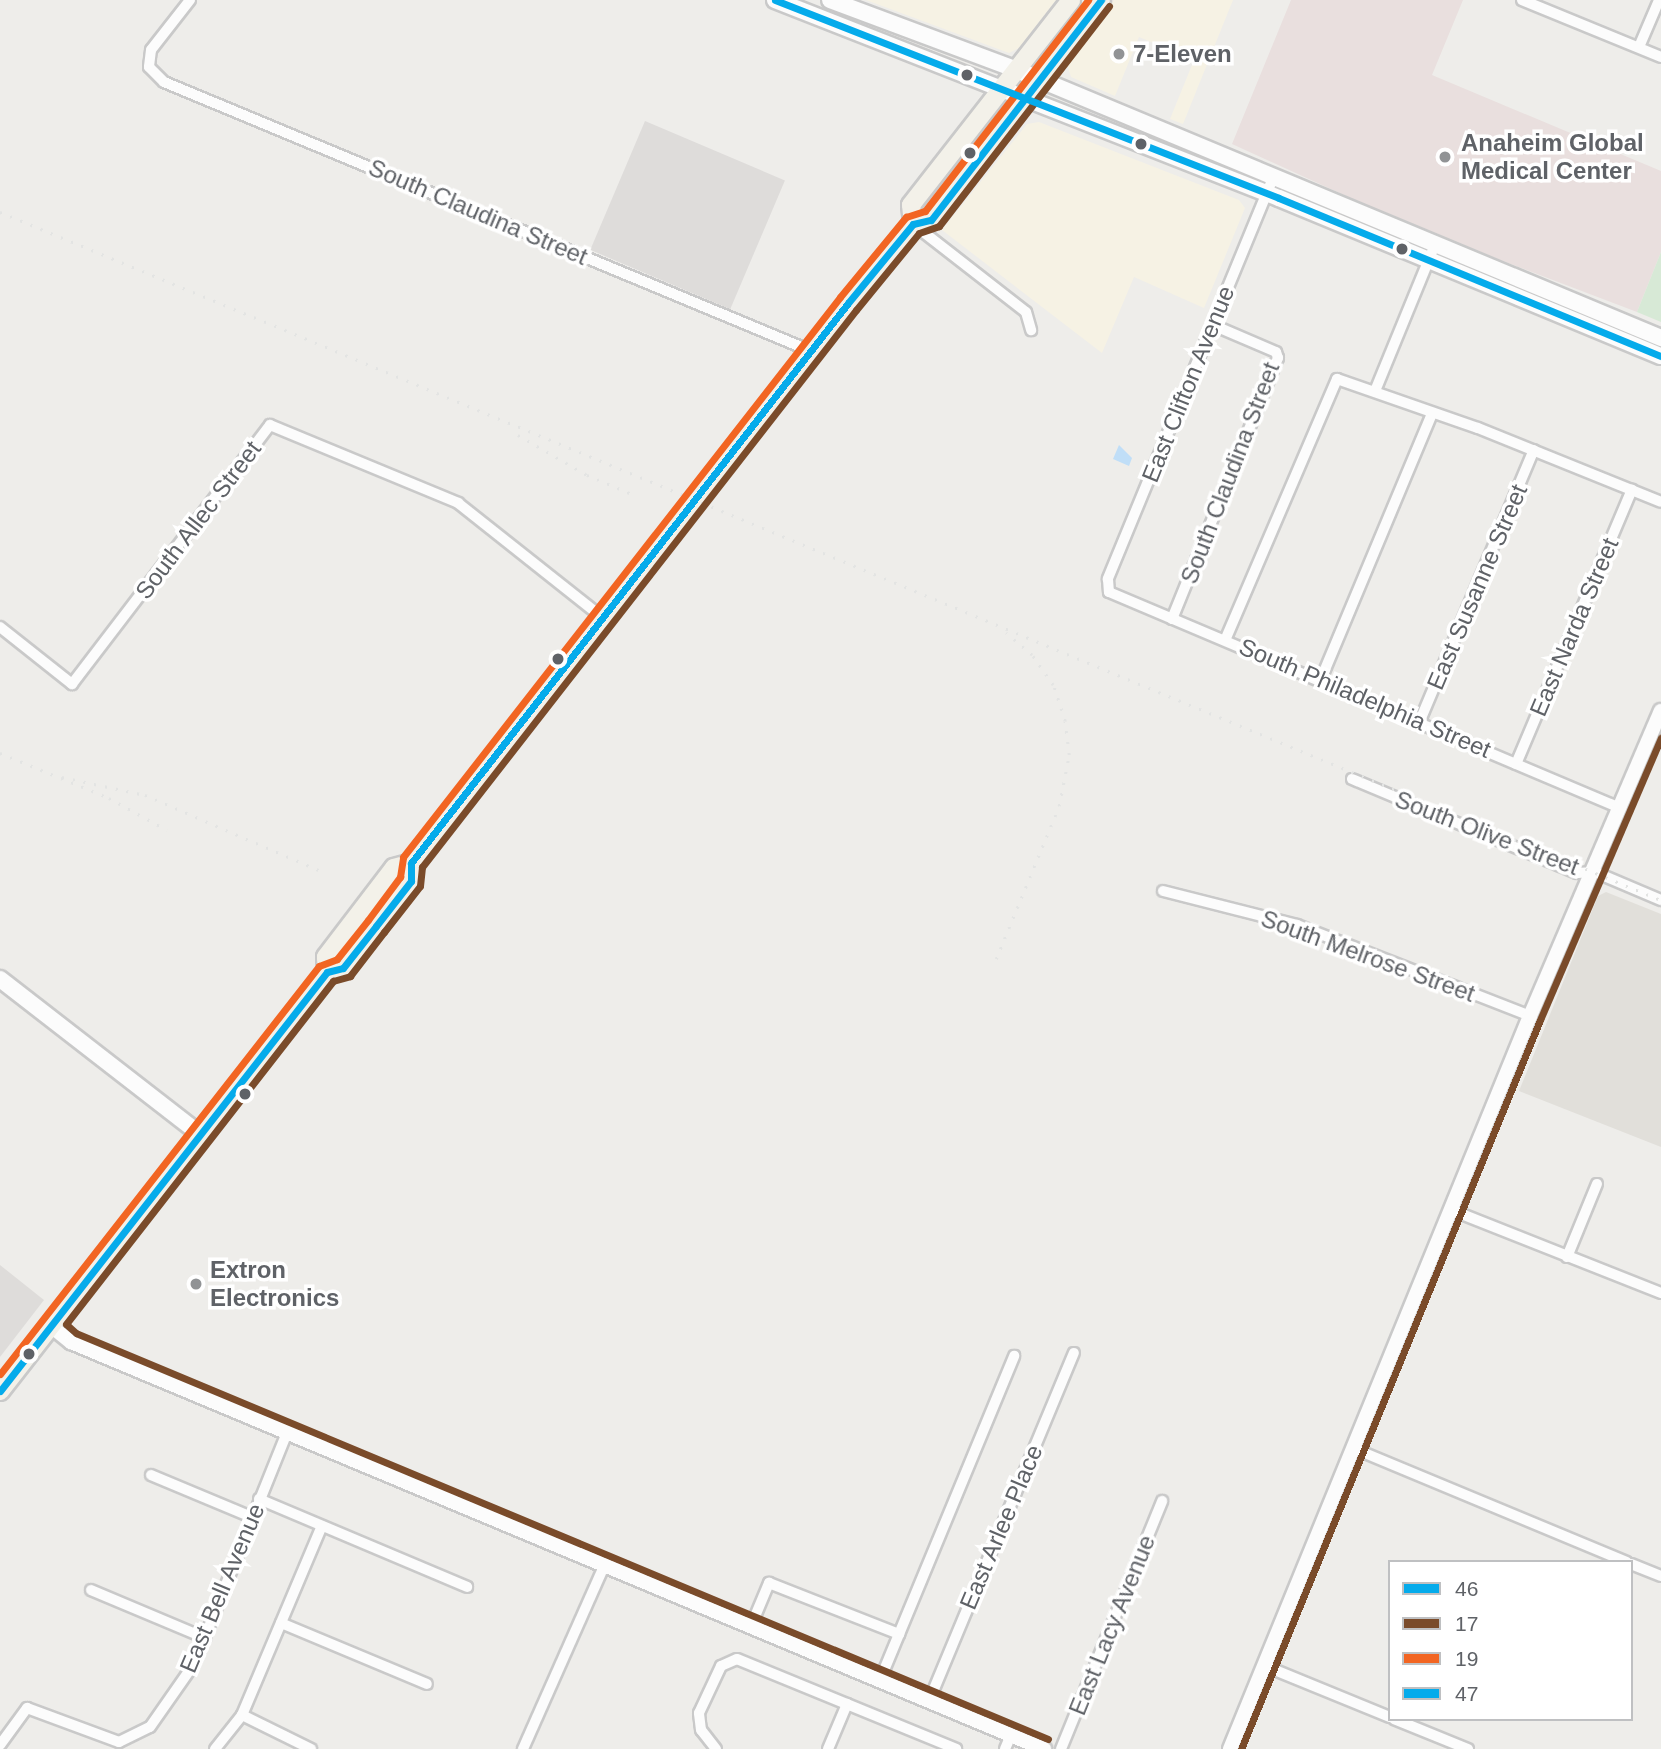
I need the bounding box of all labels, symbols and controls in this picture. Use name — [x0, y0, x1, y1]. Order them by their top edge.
place label: 7-Eleven — [1133, 40, 1232, 68]
marker: 7-Eleven — [1111, 46, 1127, 62]
unlabelled marker — [960, 68, 974, 82]
place label: Anaheim Global Medical Center — [1461, 129, 1644, 185]
unlabelled marker — [1134, 137, 1148, 151]
unlabelled marker — [963, 146, 977, 160]
marker: Anaheim Global Medical Center — [1435, 147, 1455, 167]
street label: South Claudina Street — [364, 153, 592, 271]
unlabelled marker — [1395, 242, 1409, 256]
street label: East Clifton Avenue — [1135, 281, 1241, 487]
street label: South Claudina Street — [1174, 358, 1286, 588]
street label: South Allec Street — [129, 435, 267, 605]
street label: East Susanne Street — [1421, 480, 1533, 694]
street label: East Narda Street — [1523, 534, 1625, 720]
street label: South Philadelphia Street — [1235, 632, 1495, 764]
unlabelled marker — [551, 652, 565, 666]
street label: South Olive Street — [1391, 785, 1583, 881]
street label: South Melrose Street — [1257, 904, 1479, 1008]
unlabelled marker — [238, 1087, 252, 1101]
place label: Extron Electronics — [210, 1256, 339, 1312]
marker: Extron Electronics — [188, 1276, 204, 1292]
unlabelled marker — [22, 1347, 36, 1361]
street label: East Arlee Place — [953, 1440, 1049, 1614]
street label: East Bell Avenue — [173, 1498, 271, 1678]
street label: East Lacy Avenue — [1062, 1530, 1162, 1720]
legend — [1388, 1560, 1633, 1721]
text: 46 — [1455, 1577, 1478, 1600]
text: 17 — [1455, 1612, 1478, 1635]
text: 19 — [1455, 1647, 1478, 1670]
text: 47 — [1455, 1682, 1478, 1705]

